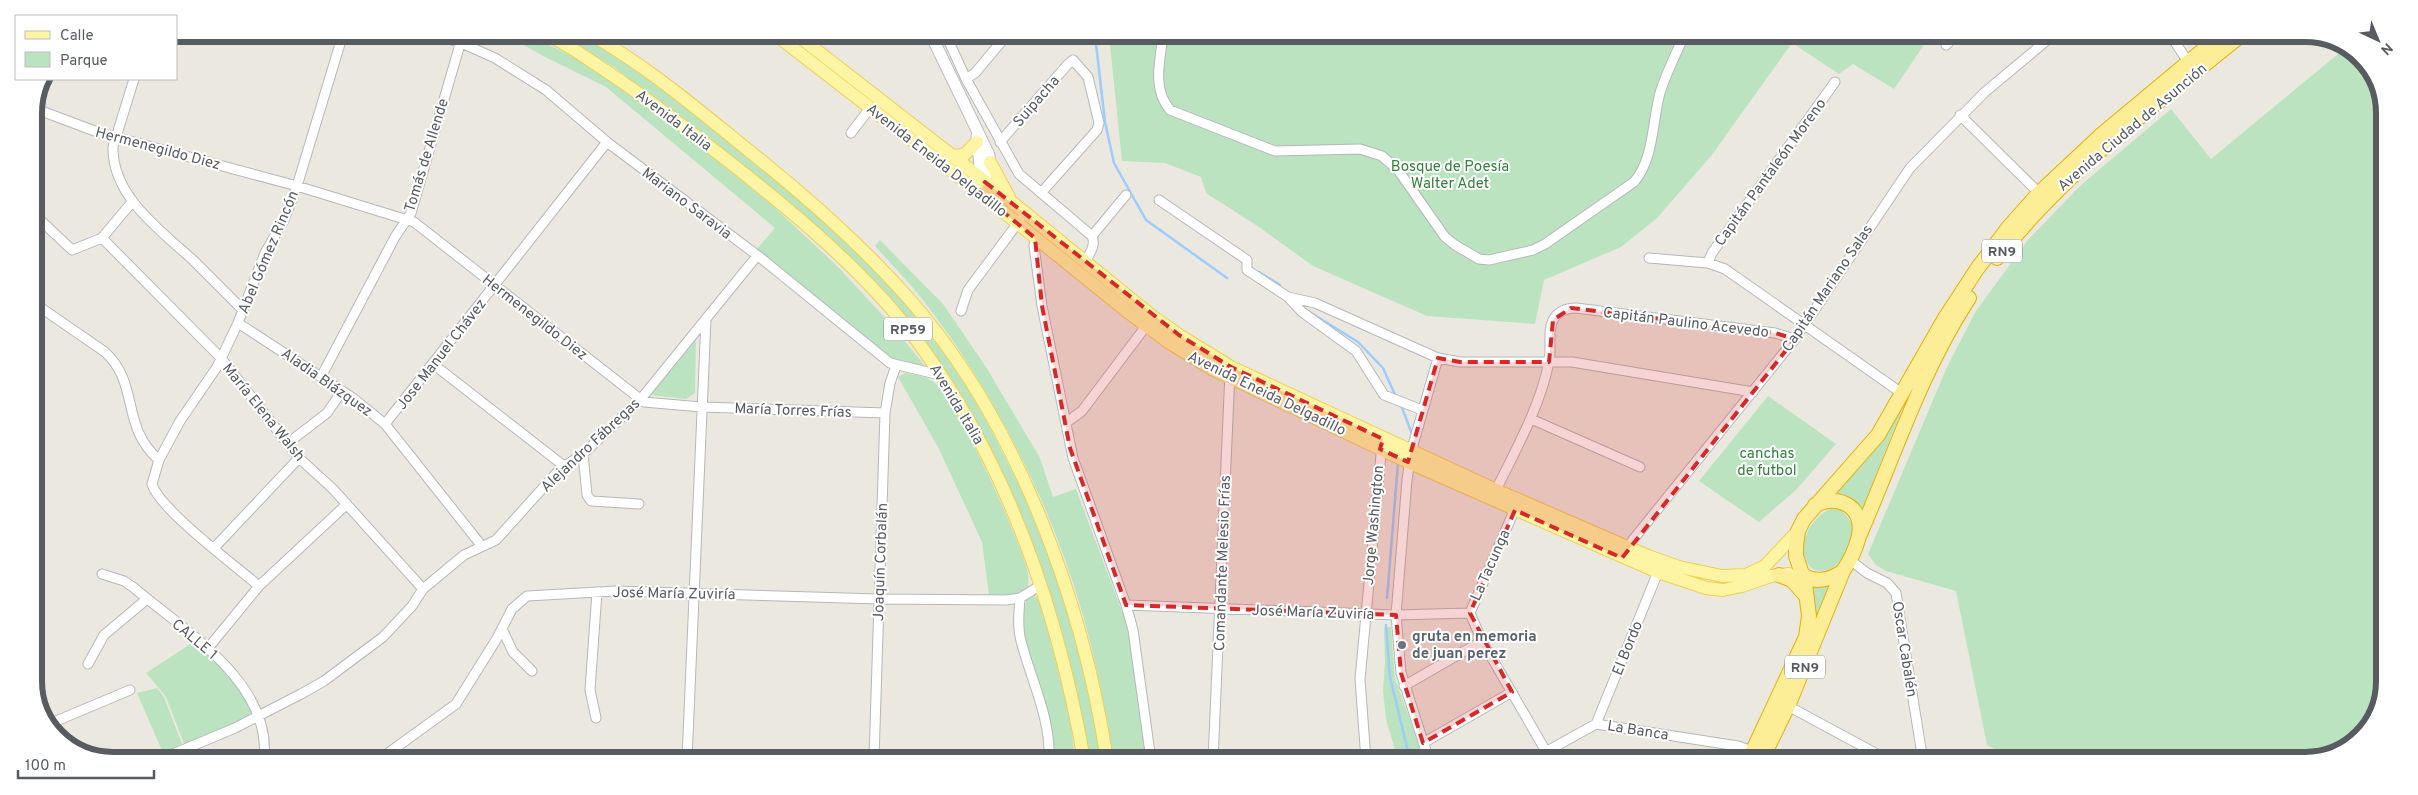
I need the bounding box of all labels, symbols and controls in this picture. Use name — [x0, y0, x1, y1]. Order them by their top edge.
legend — [15, 15, 178, 80]
north arrow — [2353, 15, 2403, 65]
text: Calle — [60, 27, 94, 46]
text: N — [2376, 39, 2396, 58]
text: Parque — [60, 52, 108, 71]
street label: Avenida Ciudad de Asunción — [2054, 60, 2212, 196]
street label: Suipacha — [1010, 72, 1065, 132]
street label: Avenida Italia — [631, 86, 715, 156]
street label: Capitán Pantaleón Moreno — [1711, 95, 1831, 251]
street label: Tomás de Allende — [401, 96, 454, 215]
street label: Avenida Eneida Delgadillo — [862, 100, 1010, 222]
street label: Hermenegildo Diez — [93, 124, 222, 175]
park label: Bosque de Poesía Walter Adet — [1391, 158, 1509, 194]
street label: Mariano Saravia — [637, 164, 735, 244]
street label: Abel Gómez Rincón — [235, 188, 304, 317]
street label: Capitán Mariano Salas — [1779, 222, 1878, 356]
road number: RN9 — [1982, 240, 2022, 262]
street label: Hermenegildo Diez — [478, 271, 591, 365]
street label: Jose Manuel Chávez — [393, 296, 491, 414]
street label: Capitán Paulino Acevedo — [1602, 304, 1770, 343]
road number: RP59 — [884, 318, 932, 340]
street label: Aladia Blázquez — [277, 345, 376, 422]
street label: Avenida Eneida Delgadillo — [1184, 348, 1349, 441]
street label: María Elena Walsh — [217, 360, 308, 466]
street label: Avenida Italia — [924, 361, 987, 449]
street label: Alejandro Fábregas — [537, 395, 645, 497]
street label: María Torres Frías — [734, 400, 852, 423]
park label: canchas de futbol — [1737, 445, 1797, 481]
street label: Jorge Washington — [1360, 464, 1389, 586]
street label: Comandante Melesio Frías — [1211, 475, 1236, 651]
street label: Joaquín Corbalán — [870, 503, 893, 621]
street label: La Tacunga — [1467, 527, 1516, 604]
street label: José María Zuviría — [612, 584, 736, 605]
street label: Oscar Cabalén — [1887, 600, 1920, 699]
street label: José María Zuviría — [1251, 602, 1375, 625]
street label: CALLE 1 — [167, 615, 221, 665]
street label: El Bordo — [1609, 619, 1648, 679]
place label: gruta en memoria de juan perez — [1412, 628, 1537, 664]
marker: gruta en memoria de juan perez — [1396, 639, 1408, 651]
road number: RN9 — [1785, 656, 1825, 679]
street label: La Banca — [1606, 717, 1670, 746]
scale bar — [18, 748, 154, 780]
text: 100 m — [25, 757, 66, 776]

